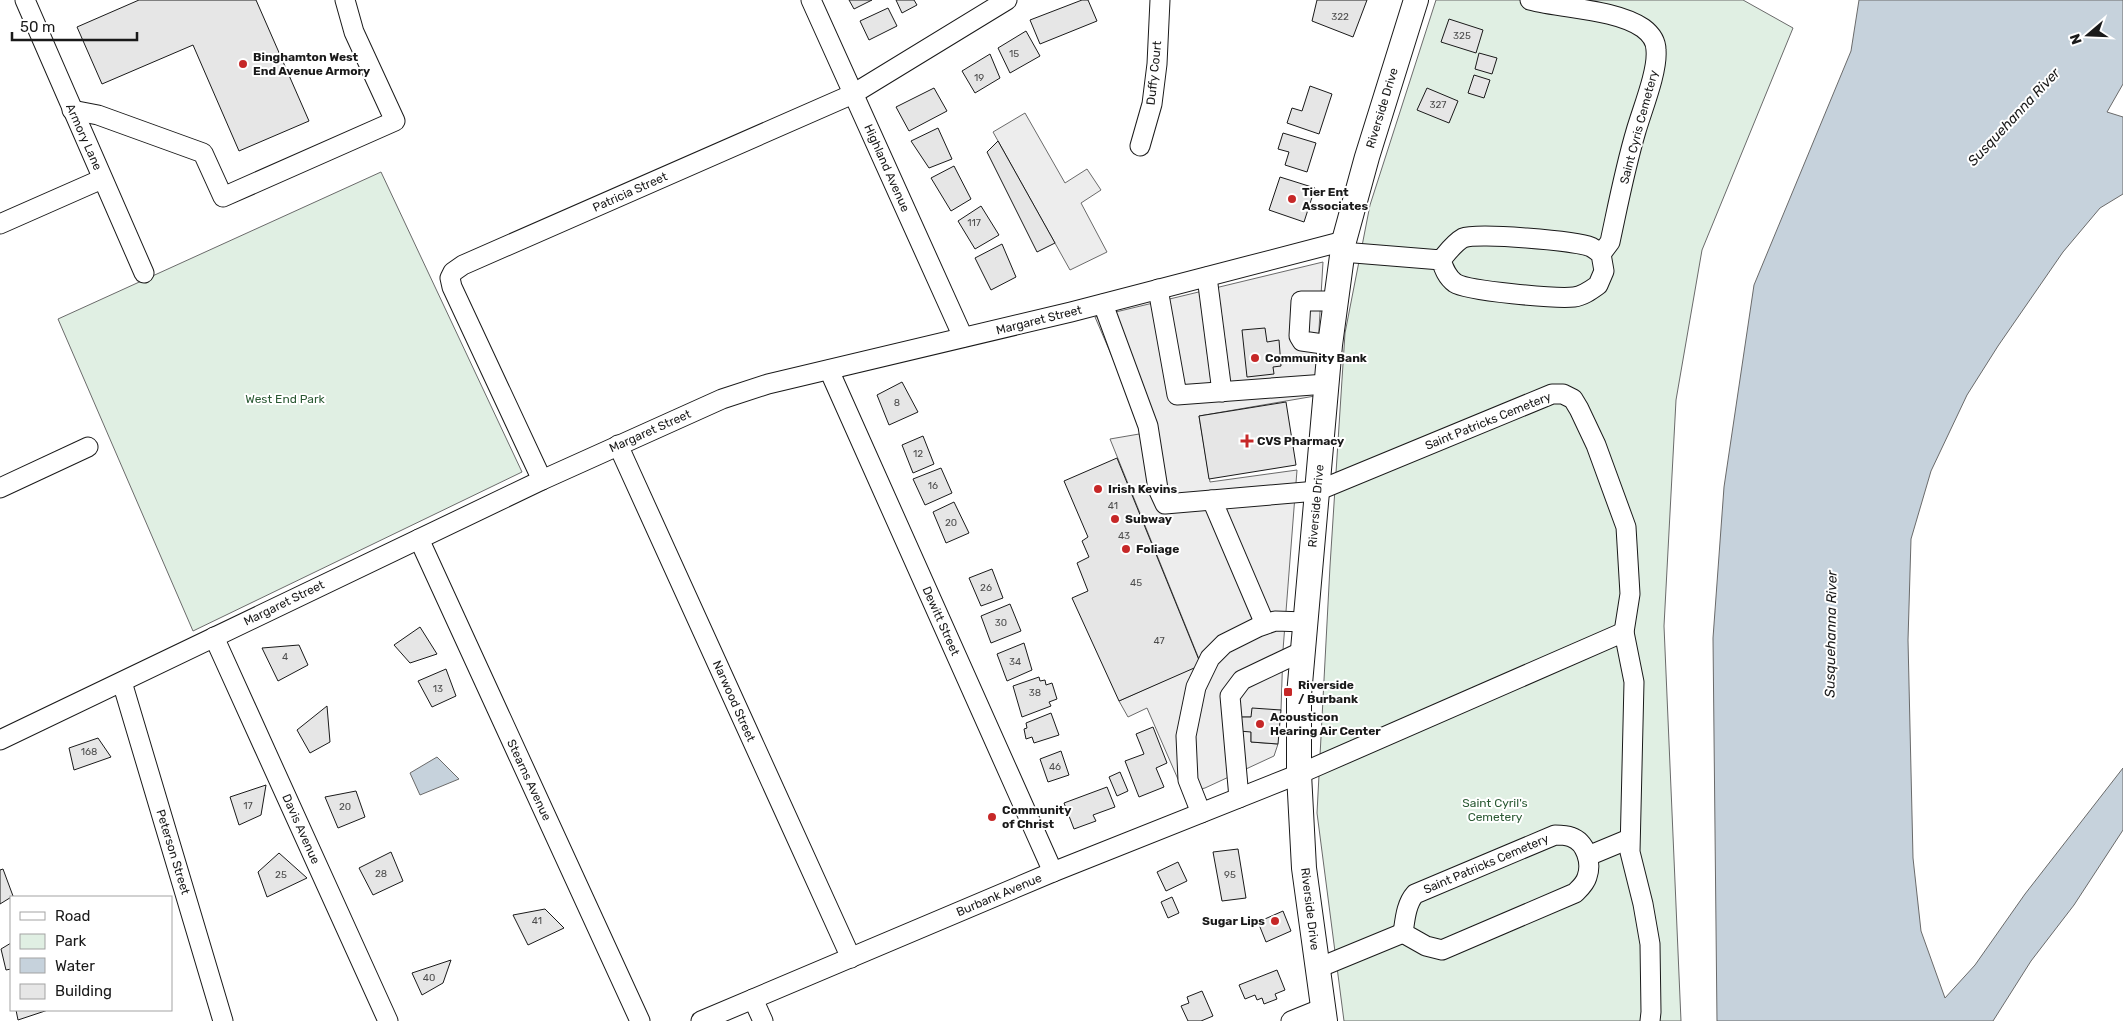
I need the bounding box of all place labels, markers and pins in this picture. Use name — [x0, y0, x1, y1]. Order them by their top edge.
place label: Binghamton West End Avenue Armory — [253, 50, 370, 78]
marker: Binghamton West End Avenue Armory — [237, 58, 249, 70]
place label: Tier Ent Associates — [1302, 185, 1368, 213]
marker: Tier Ent Associates — [1286, 193, 1298, 205]
place label: Community Bank — [1265, 351, 1367, 365]
marker: Community Bank — [1249, 352, 1261, 364]
place label: CVS Pharmacy — [1257, 434, 1344, 448]
marker: CVS Pharmacy — [1241, 435, 1253, 447]
place label: Irish Kevins — [1108, 482, 1178, 496]
marker: Irish Kevins — [1092, 483, 1104, 495]
place label: Subway — [1125, 512, 1172, 526]
marker: Subway — [1109, 513, 1121, 525]
place label: Foliage — [1136, 542, 1179, 556]
marker: Foliage — [1120, 543, 1132, 555]
place label: Riverside / Burbank — [1298, 678, 1358, 706]
marker: Riverside / Burbank — [1282, 686, 1294, 698]
place label: Acousticon Hearing Air Center — [1270, 710, 1381, 738]
marker: Acousticon Hearing Air Center — [1254, 718, 1266, 730]
place label: Community of Christ — [1002, 803, 1071, 831]
marker: Community of Christ — [986, 811, 998, 823]
place label: Sugar Lips — [1202, 914, 1265, 928]
marker: Sugar Lips — [1269, 915, 1281, 927]

